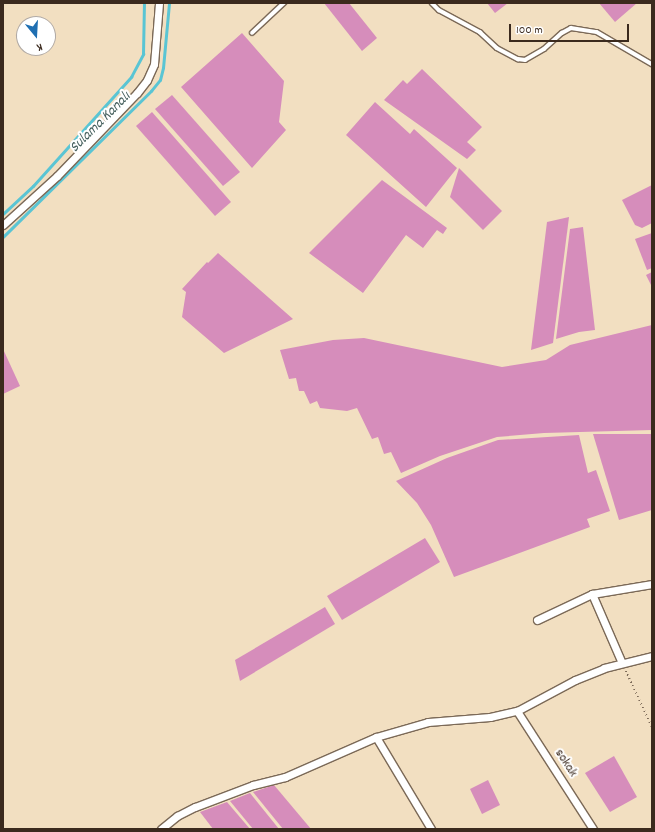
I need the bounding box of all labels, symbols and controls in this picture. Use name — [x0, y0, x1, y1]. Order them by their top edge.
north arrow — [16, 16, 56, 56]
scale bar — [511, 16, 631, 42]
text: 100 m — [516, 22, 543, 39]
text: K — [35, 38, 44, 55]
water label: Sulama Kanalı — [67, 89, 135, 157]
street label: sokak — [551, 746, 581, 780]

